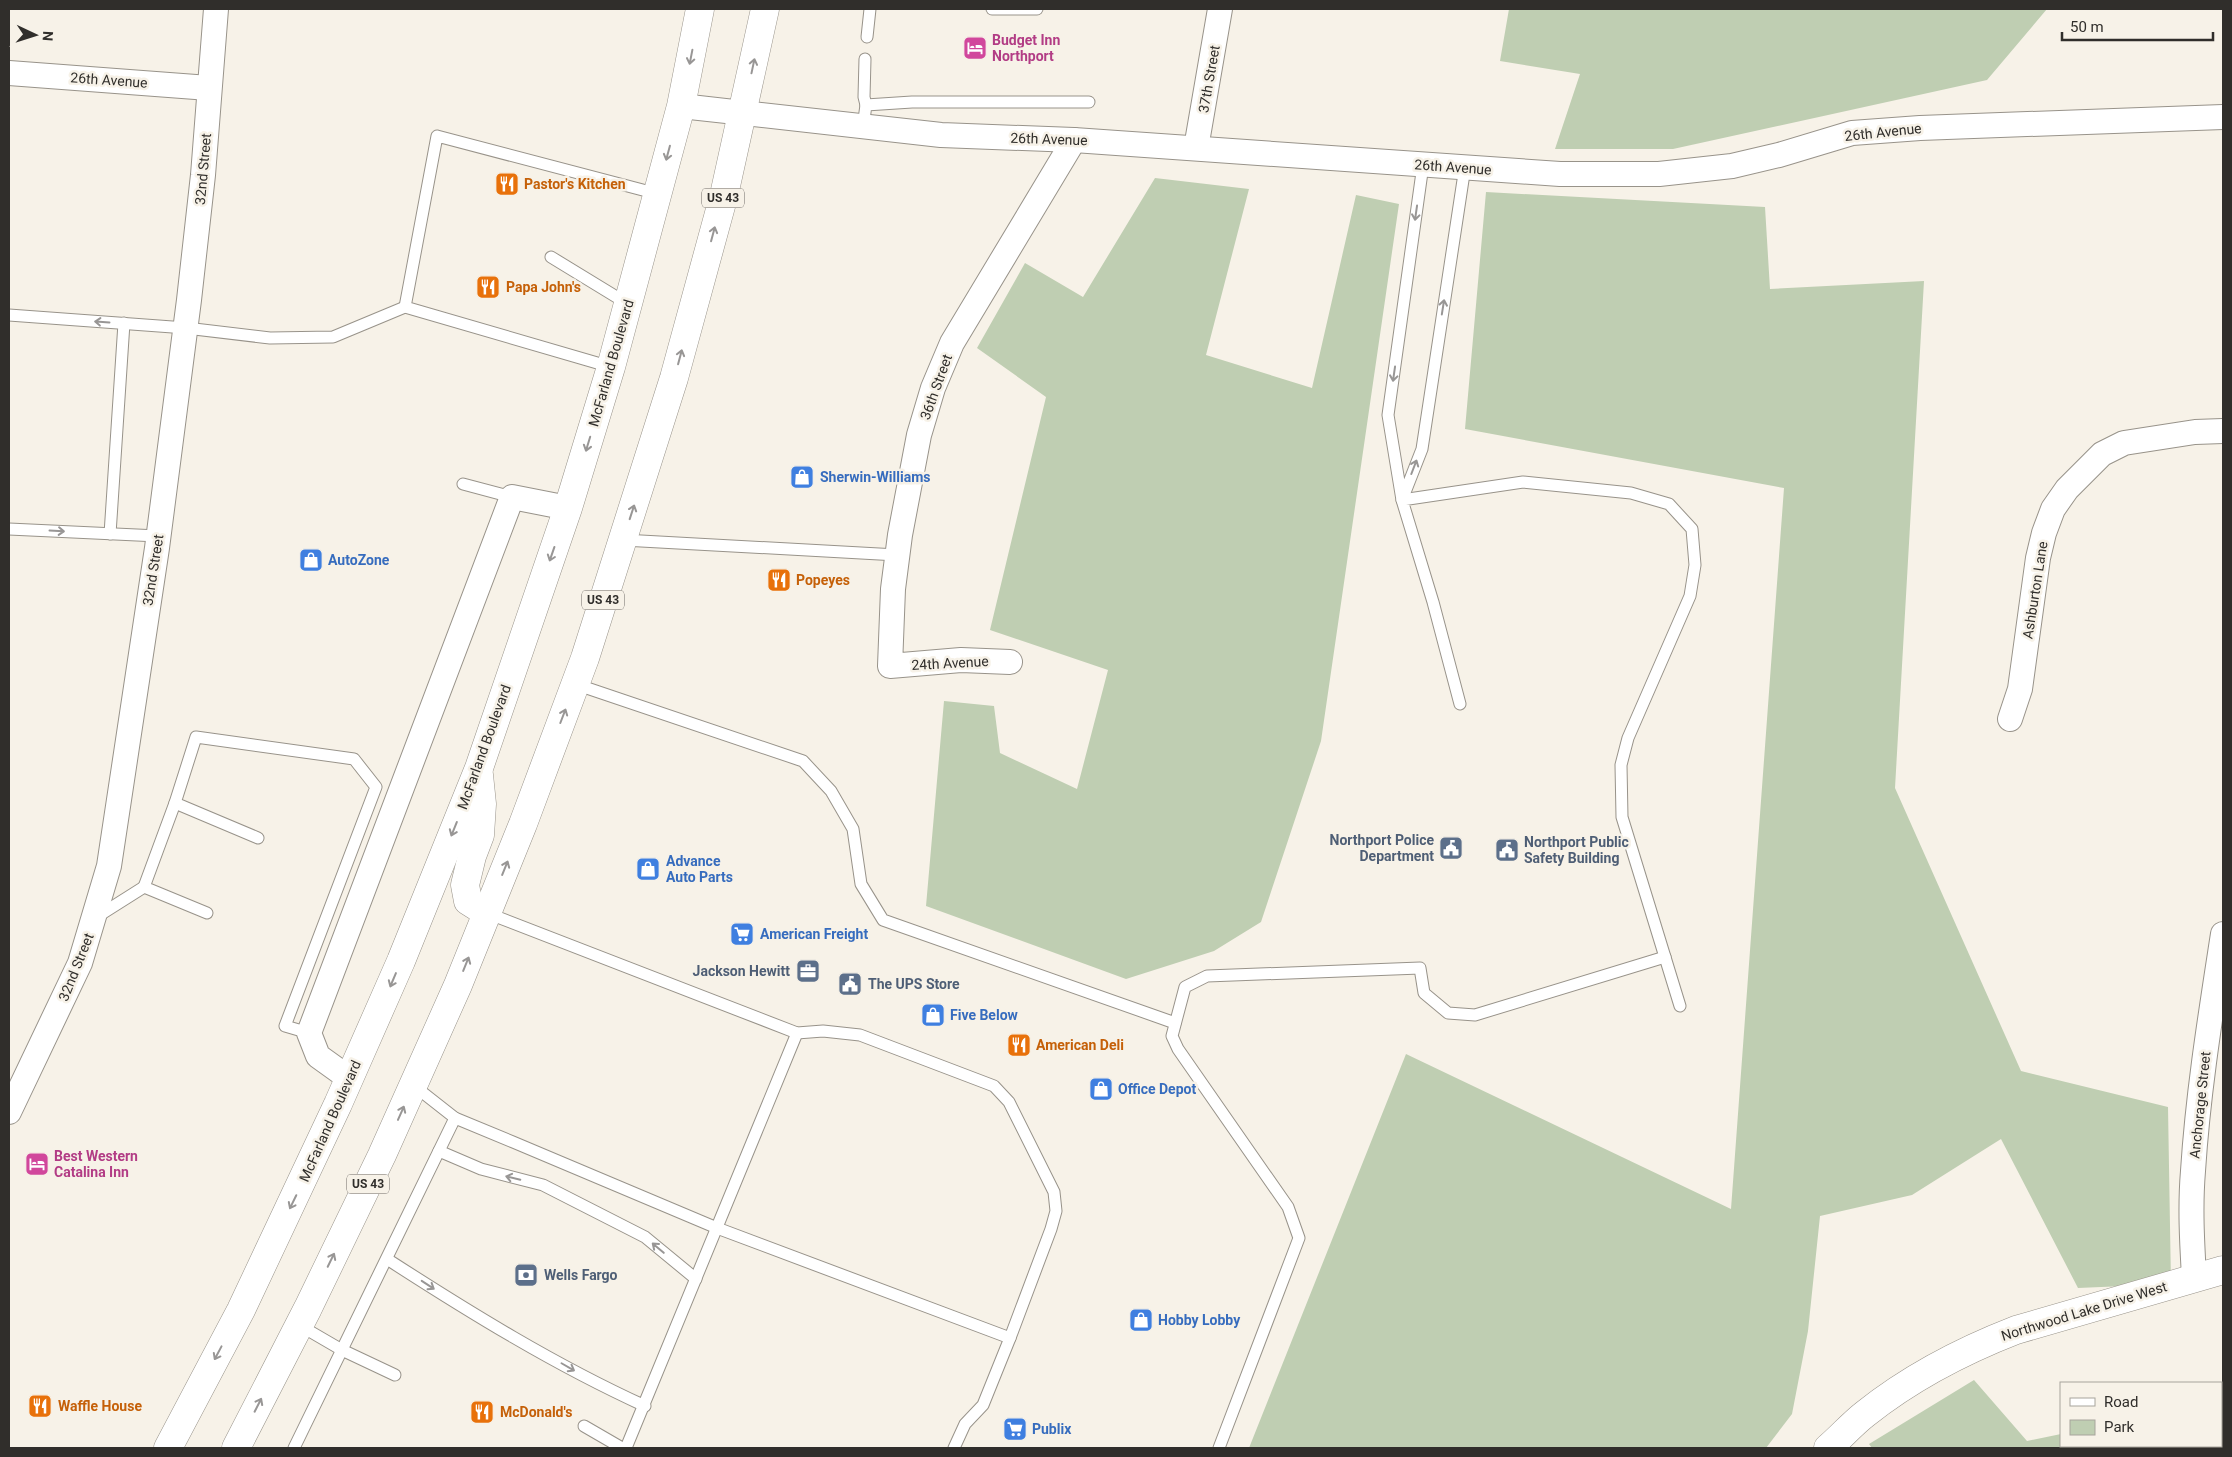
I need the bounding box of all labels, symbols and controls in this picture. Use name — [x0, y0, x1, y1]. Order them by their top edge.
north arrow — [10, 10, 60, 60]
scale bar — [2062, 10, 2213, 42]
text: 50 m — [2070, 18, 2104, 36]
text: N — [40, 30, 56, 41]
place label: Budget Inn Northport — [992, 32, 1060, 64]
hotel icon: Budget Inn Northport — [962, 35, 988, 61]
street label: 37th Street — [1195, 44, 1223, 114]
one-way arrow — [685, 48, 695, 64]
one-way arrow — [749, 58, 758, 74]
street label: 26th Avenue — [70, 69, 148, 91]
street label: 26th Avenue — [1844, 120, 1922, 144]
street label: 26th Avenue — [1010, 130, 1088, 148]
street label: 32nd Street — [192, 132, 214, 205]
one-way arrow — [663, 145, 673, 161]
street label: 26th Avenue — [1414, 156, 1492, 178]
restaurant icon: Pastor's Kitchen — [494, 171, 520, 197]
place label: Pastor's Kitchen — [524, 176, 626, 192]
road number: US 43 — [702, 188, 744, 208]
one-way arrow — [1411, 204, 1421, 220]
one-way arrow — [709, 227, 718, 243]
restaurant icon: Papa John's — [475, 274, 501, 300]
place label: Papa John's — [506, 279, 581, 295]
street label: McFarland Boulevard — [585, 298, 637, 428]
one-way arrow — [1439, 300, 1449, 316]
one-way arrow — [94, 317, 110, 326]
one-way arrow — [676, 349, 685, 365]
street label: 36th Street — [917, 352, 955, 422]
one-way arrow — [1388, 365, 1398, 381]
one-way arrow — [582, 436, 592, 452]
one-way arrow — [1410, 460, 1420, 475]
shop icon: Sherwin-Williams — [789, 464, 815, 490]
place label: Sherwin-Williams — [820, 469, 931, 485]
one-way arrow — [627, 504, 637, 520]
one-way arrow — [49, 526, 65, 536]
street label: 32nd Street — [139, 533, 167, 607]
street label: Ashburton Lane — [2019, 540, 2051, 640]
one-way arrow — [547, 546, 556, 561]
shop icon: AutoZone — [298, 547, 324, 573]
place label: AutoZone — [328, 552, 390, 568]
restaurant icon: Popeyes — [766, 567, 792, 593]
place label: Popeyes — [796, 572, 850, 588]
road number: US 43 — [582, 590, 624, 610]
street label: 24th Avenue — [911, 653, 989, 673]
street label: McFarland Boulevard — [454, 682, 514, 812]
one-way arrow — [559, 709, 568, 724]
one-way arrow — [449, 821, 458, 836]
place label: Northport Police Department — [1330, 832, 1434, 864]
place label: Northport Public Safety Building — [1524, 834, 1629, 866]
public building icon: Northport Police Department — [1438, 835, 1464, 861]
public building icon: Northport Public Safety Building — [1494, 837, 1520, 863]
place label: Advance Auto Parts — [666, 853, 733, 885]
shop icon: Advance Auto Parts — [635, 856, 661, 882]
one-way arrow — [501, 860, 510, 876]
supermarket icon: American Freight — [729, 921, 755, 947]
place label: American Freight — [760, 926, 868, 942]
street label: 32nd Street — [55, 930, 97, 1003]
one-way arrow — [462, 957, 472, 972]
office icon: Jackson Hewitt — [795, 958, 821, 984]
place label: Jackson Hewitt — [693, 963, 790, 979]
public building icon: The UPS Store — [837, 971, 863, 997]
one-way arrow — [387, 972, 397, 987]
place label: The UPS Store — [868, 976, 960, 992]
shop icon: Five Below — [920, 1002, 946, 1028]
place label: Five Below — [950, 1007, 1019, 1023]
restaurant icon: American Deli — [1006, 1032, 1032, 1058]
place label: American Deli — [1036, 1037, 1124, 1053]
street label: Anchorage Street — [2186, 1050, 2214, 1159]
street label: McFarland Boulevard — [296, 1058, 364, 1184]
shop icon: Office Depot — [1088, 1076, 1114, 1102]
place label: Office Depot — [1118, 1081, 1196, 1097]
one-way arrow — [396, 1106, 406, 1121]
place label: Best Western Catalina Inn — [54, 1148, 138, 1180]
hotel icon: Best Western Catalina Inn — [24, 1151, 50, 1177]
one-way arrow — [506, 1173, 522, 1182]
road number: US 43 — [347, 1174, 389, 1194]
one-way arrow — [288, 1195, 298, 1210]
one-way arrow — [652, 1243, 665, 1254]
one-way arrow — [327, 1253, 336, 1268]
bank icon: Wells Fargo — [513, 1262, 539, 1288]
place label: Wells Fargo — [544, 1267, 618, 1283]
street label: Northwood Lake Drive West — [1999, 1278, 2169, 1344]
one-way arrow — [420, 1280, 434, 1290]
shop icon: Hobby Lobby — [1128, 1307, 1154, 1333]
place label: Hobby Lobby — [1158, 1312, 1241, 1328]
one-way arrow — [213, 1345, 222, 1360]
one-way arrow — [560, 1362, 575, 1372]
legend — [2060, 1382, 2222, 1447]
restaurant icon: Waffle House — [27, 1393, 53, 1419]
text: Road — [2104, 1393, 2138, 1411]
place label: Waffle House — [58, 1398, 142, 1414]
one-way arrow — [254, 1398, 263, 1413]
restaurant icon: McDonald's — [469, 1399, 495, 1425]
place label: McDonald's — [500, 1404, 572, 1420]
supermarket icon: Publix — [1002, 1416, 1028, 1442]
text: Park — [2104, 1418, 2135, 1436]
place label: Publix — [1032, 1421, 1072, 1437]

